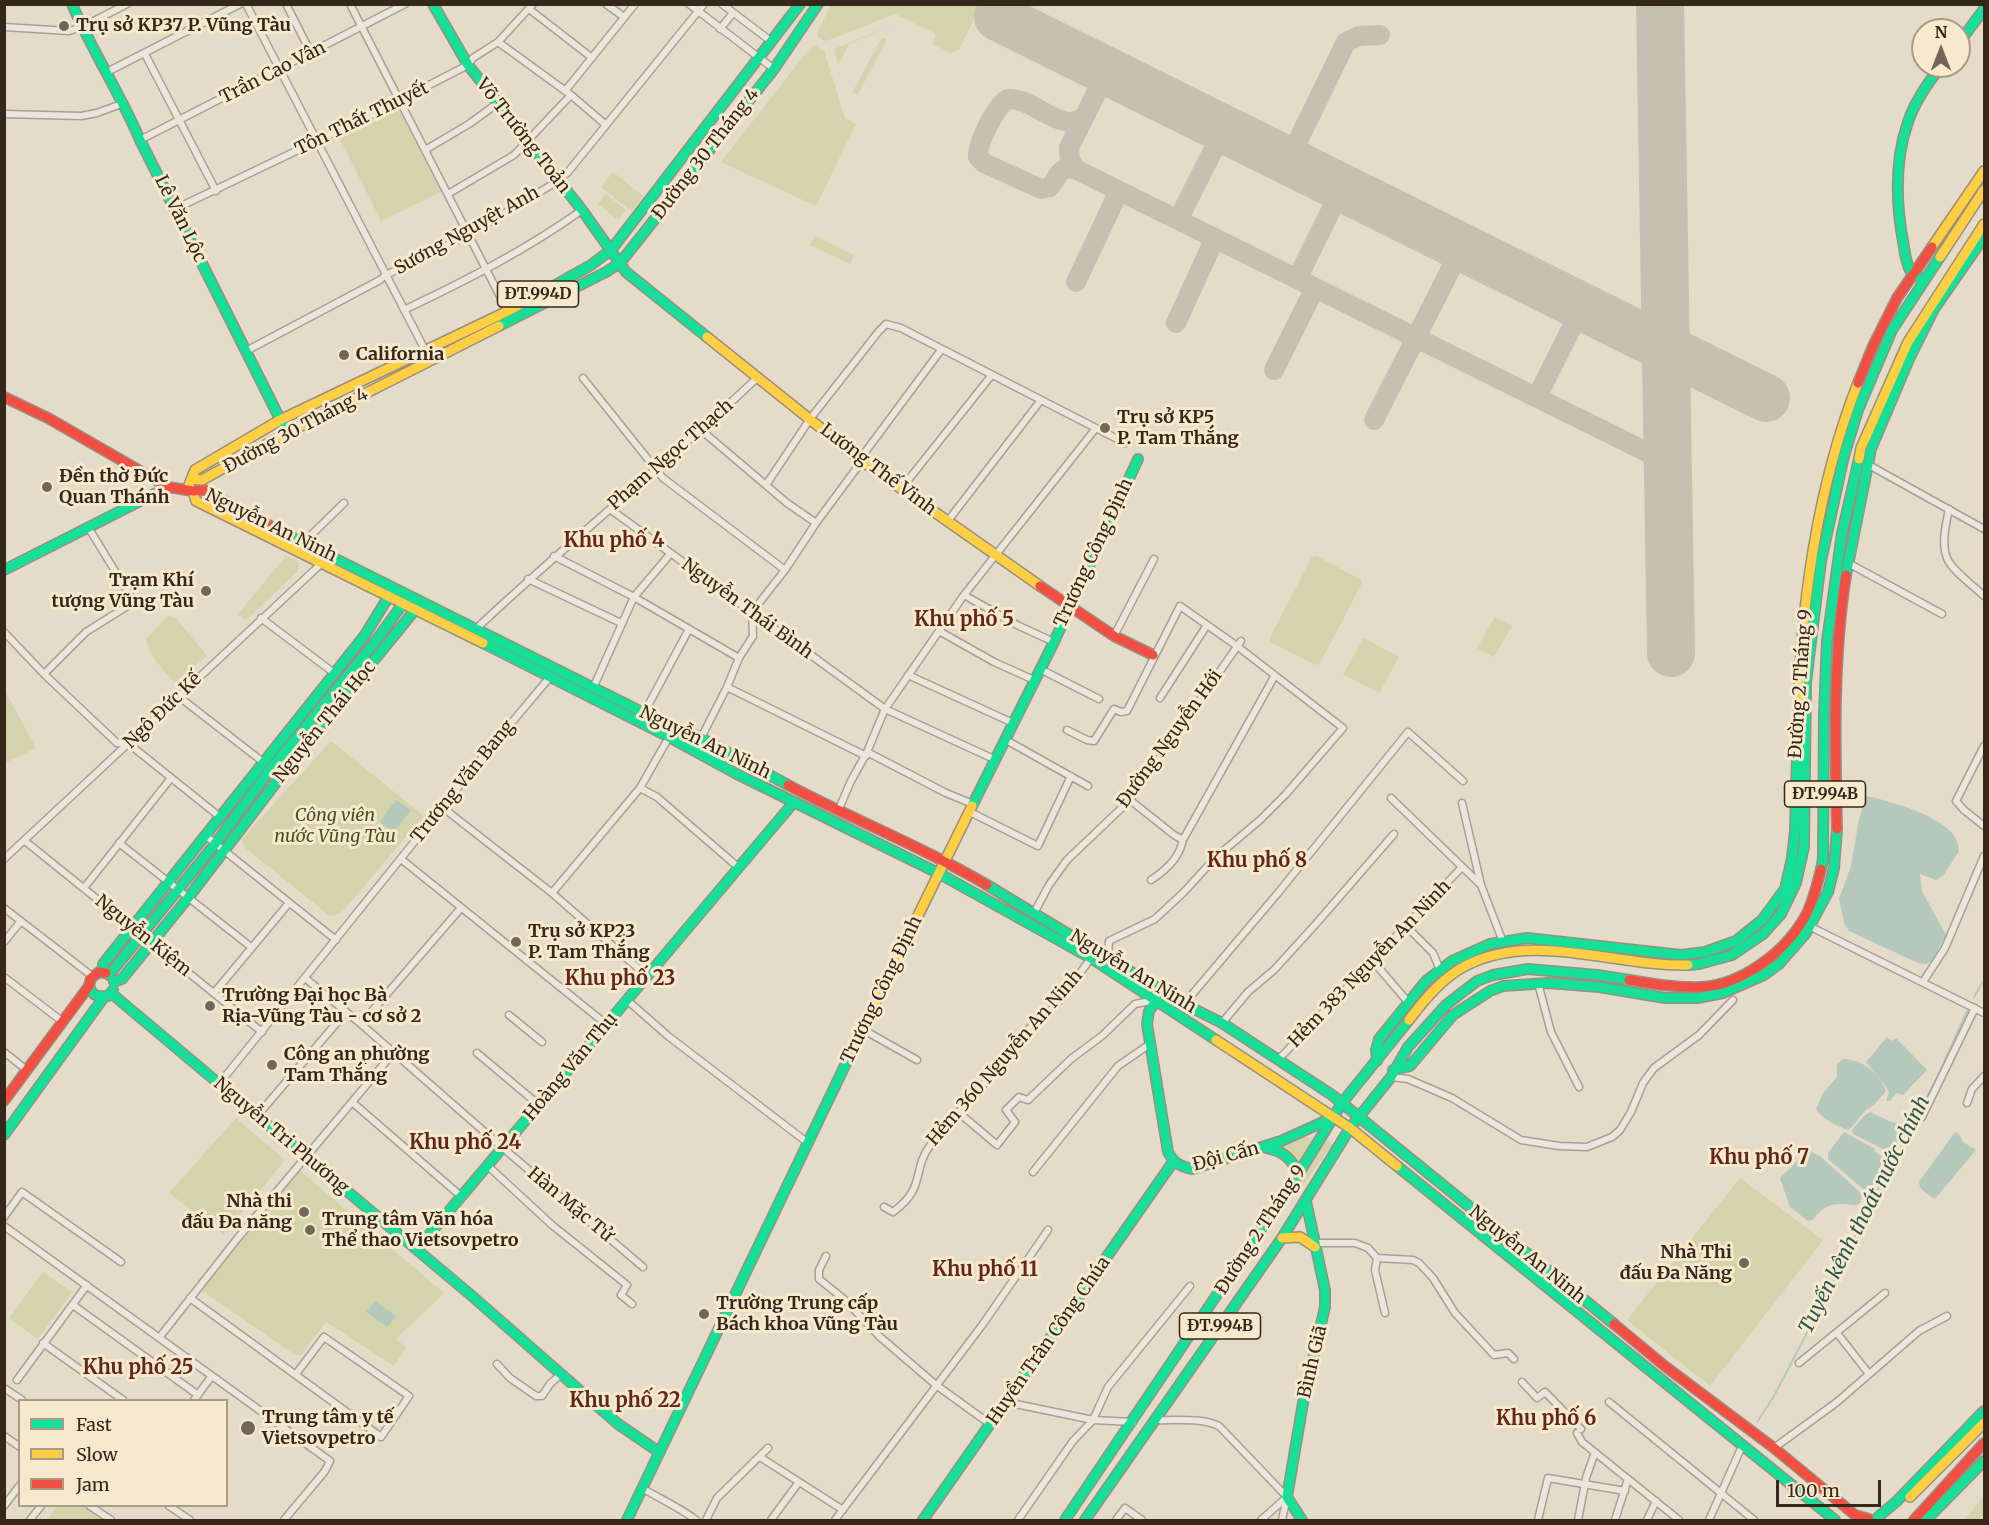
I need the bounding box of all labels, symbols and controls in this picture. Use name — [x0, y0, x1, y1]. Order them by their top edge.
place label: Trụ sở KP37 P. Vũng Tàu — [76, 15, 291, 37]
north arrow — [1911, 18, 1971, 78]
marker: Trụ sở KP37 P. Vũng Tàu — [57, 19, 71, 33]
text: N — [1935, 22, 1947, 42]
street label: Trần Cao Vân — [217, 37, 329, 109]
street label: Võ Trường Toản — [471, 74, 575, 198]
street label: Tôn Thất Thuyết — [292, 77, 432, 161]
street label: Đường 30 Tháng 4 — [648, 84, 764, 224]
street label: Lê Văn Lộc — [150, 172, 210, 266]
street label: Sương Nguyệt Anh — [391, 182, 543, 280]
road number: ĐT.994D — [498, 281, 578, 307]
place label: California — [356, 344, 444, 366]
marker: California — [337, 348, 351, 362]
street label: Đường 30 Tháng 4 — [220, 384, 372, 478]
street label: Phạm Ngọc Thạch — [604, 395, 738, 515]
place label: Trụ sở KP5 P. Tam Thắng — [1117, 407, 1239, 450]
street label: Lương Thế Vinh — [816, 419, 940, 521]
marker: Trụ sở KP5 P. Tam Thắng — [1098, 421, 1112, 435]
place label: Đền thờ Đức Quan Thánh — [59, 466, 170, 508]
street label: Trương Công Định — [1050, 475, 1138, 631]
marker: Đền thờ Đức Quan Thánh — [40, 480, 54, 494]
street label: Nguyễn An Ninh — [202, 485, 340, 567]
district label: Khu phố 4 — [564, 529, 664, 553]
street label: Nguyễn Thái Bình — [677, 554, 817, 664]
place label: Trạm Khí tượng Vũng Tàu — [51, 570, 194, 612]
marker: Trạm Khí tượng Vũng Tàu — [199, 584, 213, 598]
district label: Khu phố 5 — [914, 608, 1014, 632]
street label: Đường 2 Tháng 9 — [1785, 609, 1817, 759]
street label: Nguyễn Thái Học — [269, 657, 381, 787]
street label: Đường Nguyễn Hới — [1113, 666, 1227, 812]
street label: Ngô Đức Kế — [120, 669, 206, 753]
street label: Nguyễn An Ninh — [636, 702, 774, 784]
street label: Trương Văn Bang — [407, 716, 519, 848]
road number: ĐT.994B — [1784, 781, 1866, 807]
park label: Công viên nước Vũng Tàu — [274, 805, 396, 848]
district label: Khu phố 8 — [1207, 849, 1307, 873]
street label: Hẻm 383 Nguyễn An Ninh — [1284, 876, 1456, 1052]
street label: Nguyễn Kiệm — [91, 891, 195, 981]
street label: Trương Công Định — [837, 913, 927, 1067]
place label: Trụ sở KP23 P. Tam Thắng — [528, 921, 650, 964]
street label: Nguyễn An Ninh — [1066, 926, 1200, 1018]
marker: Trụ sở KP23 P. Tam Thắng — [509, 935, 523, 949]
street label: Hẻm 360 Nguyễn An Ninh — [923, 966, 1087, 1150]
district label: Khu phố 23 — [565, 967, 675, 991]
place label: Trường Đại học Bà Rịa-Vũng Tàu - cơ sở 2 — [222, 985, 421, 1028]
marker: Trường Đại học Bà Rịa-Vũng Tàu - cơ sở 2 — [203, 999, 217, 1013]
street label: Hoàng Văn Thụ — [520, 1009, 622, 1125]
place label: Công an phường Tam Thắng — [284, 1044, 430, 1086]
marker: Công an phường Tam Thắng — [265, 1058, 279, 1072]
street label: Nguyễn Tri Phương — [209, 1073, 353, 1199]
water label: Tuyến kênh thoát nước chính — [1794, 1092, 1936, 1338]
district label: Khu phố 24 — [409, 1131, 521, 1155]
street label: Đội Cấn — [1190, 1138, 1262, 1176]
district label: Khu phố 7 — [1709, 1146, 1809, 1170]
street label: Đường 2 Tháng 9 — [1211, 1161, 1311, 1299]
street label: Hàn Mặc Tử — [523, 1163, 617, 1247]
place label: Nhà thi đấu Đa năng — [182, 1191, 292, 1234]
street label: Nguyễn An Ninh — [1464, 1201, 1590, 1309]
marker: Nhà thi đấu Đa năng — [297, 1205, 311, 1219]
place label: Trung tâm Văn hóa Thể thao Vietsovpetro — [322, 1209, 519, 1252]
marker: Trung tâm Văn hóa Thể thao Vietsovpetro — [303, 1223, 317, 1237]
place label: Nhà Thi đấu Đa Năng — [1620, 1242, 1732, 1284]
street label: Huyền Trân Công Chúa — [983, 1253, 1115, 1429]
marker: Nhà Thi đấu Đa Năng — [1737, 1256, 1751, 1270]
district label: Khu phố 11 — [932, 1258, 1038, 1282]
place label: Trường Trung cấp Bách khoa Vũng Tàu — [716, 1293, 898, 1336]
marker: Trường Trung cấp Bách khoa Vũng Tàu — [697, 1307, 711, 1321]
road number: ĐT.994B — [1180, 1313, 1260, 1339]
street label: Bình Giã — [1294, 1323, 1332, 1401]
district label: Khu phố 25 — [82, 1356, 194, 1380]
district label: Khu phố 22 — [569, 1389, 681, 1413]
legend — [18, 1399, 228, 1507]
place label: Trung tâm y tế Vietsovpetro — [262, 1407, 393, 1450]
district label: Khu phố 6 — [1496, 1407, 1596, 1431]
text: Fast — [76, 1413, 112, 1436]
marker: Trung tâm y tế Vietsovpetro — [239, 1419, 257, 1437]
text: Slow — [76, 1443, 118, 1466]
scale bar — [1779, 1468, 1884, 1506]
text: Jam — [76, 1473, 110, 1496]
text: 100 m — [1787, 1479, 1840, 1502]

